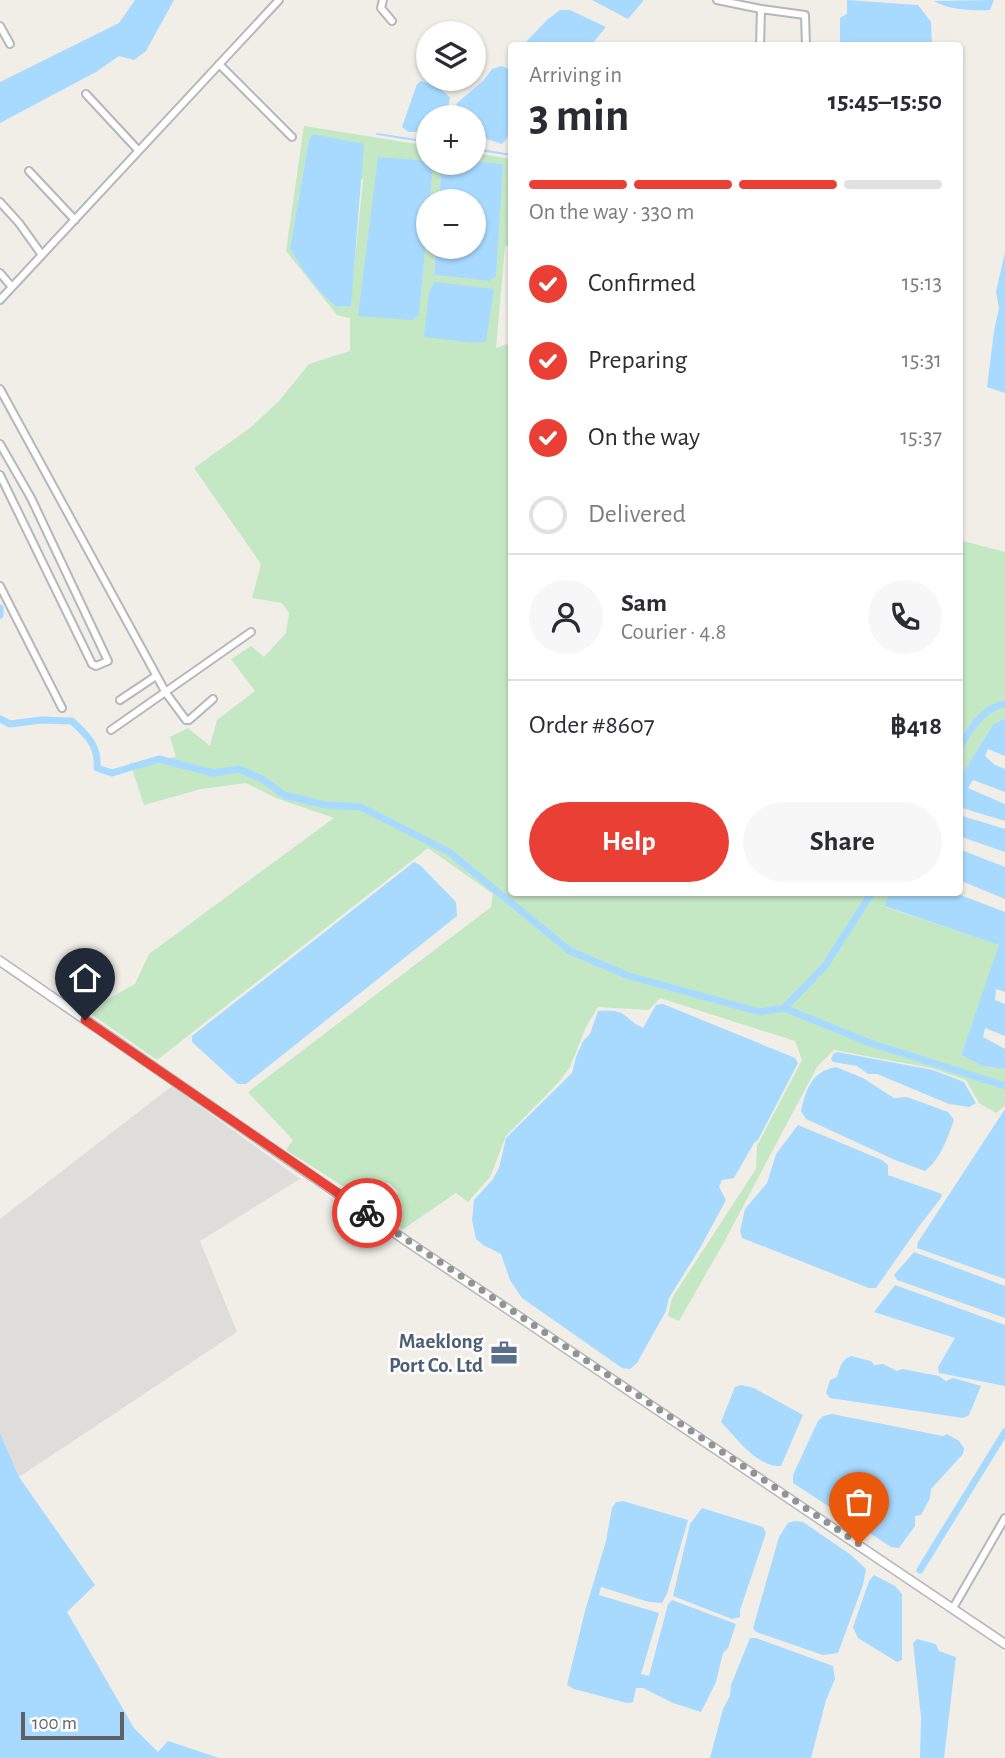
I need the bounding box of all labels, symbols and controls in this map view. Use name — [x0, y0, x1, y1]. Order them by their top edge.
map controls — [416, 21, 486, 259]
button: layers — [416, 21, 486, 91]
text: Arriving in — [529, 64, 622, 87]
text: 15:45–15:50 — [828, 88, 942, 114]
text: 3 min — [529, 93, 629, 139]
button: + — [416, 105, 486, 175]
button: − — [416, 189, 486, 259]
text: On the way · 330 m — [529, 201, 694, 224]
icon: check — [529, 265, 567, 303]
text: Confirmed — [588, 270, 696, 296]
text: 15:13 — [902, 272, 942, 295]
icon: check — [529, 342, 567, 380]
text: Preparing — [588, 347, 687, 373]
text: 15:31 — [902, 349, 942, 372]
icon: check — [529, 419, 567, 457]
text: On the way — [588, 424, 700, 450]
text: 15:37 — [900, 426, 942, 449]
text: Delivered — [588, 501, 686, 527]
button: person — [529, 580, 603, 654]
button: phone — [868, 580, 942, 654]
text: Sam — [621, 590, 667, 616]
text: Courier · 4.8 — [621, 621, 726, 644]
text: Order #8607 — [529, 712, 655, 738]
text: ฿418 — [890, 713, 942, 739]
button: Help — [529, 802, 729, 882]
button: Share — [743, 802, 942, 882]
pin — [55, 948, 115, 1020]
icon: home — [66, 959, 104, 997]
courier — [332, 1178, 402, 1248]
icon: bike — [348, 1194, 386, 1232]
place label: Maeklong Port Co. Ltd — [389, 1331, 483, 1376]
office icon: Maeklong Port Co. Ltd — [489, 1338, 519, 1368]
pin — [829, 1472, 889, 1544]
icon: bag — [840, 1483, 878, 1521]
scale bar — [21, 1709, 124, 1741]
text: 100 m — [32, 1714, 77, 1733]

